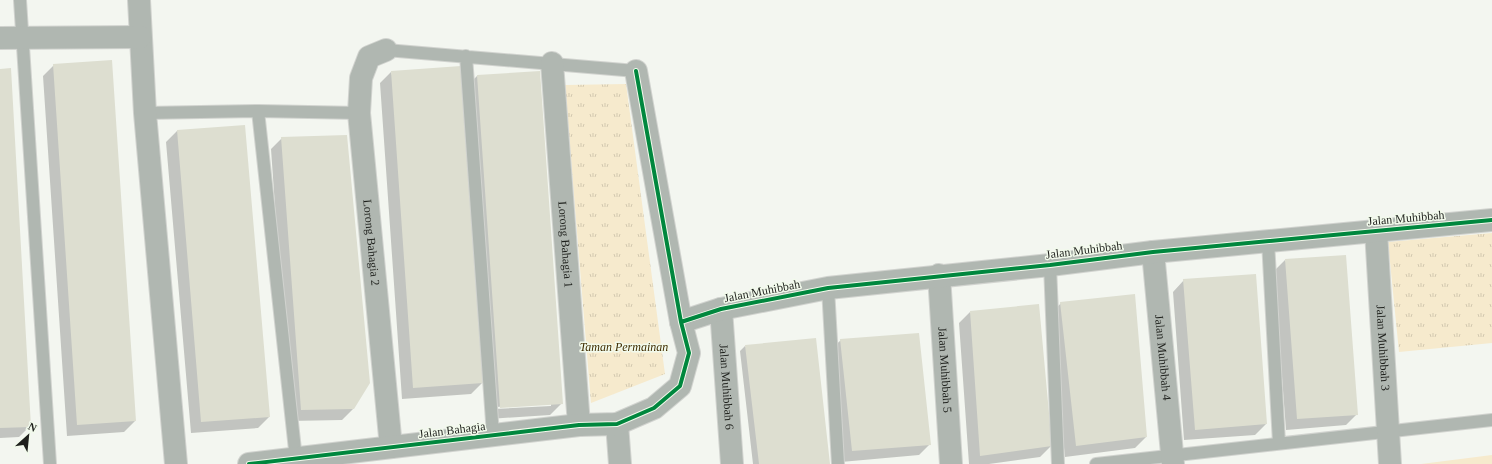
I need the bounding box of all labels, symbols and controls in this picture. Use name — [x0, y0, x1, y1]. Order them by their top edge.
street label: Lorong Bahagia 2 — [360, 199, 383, 286]
street label: Lorong Bahagia 1 — [555, 201, 576, 288]
street label: Jalan Muhibbah — [1367, 208, 1445, 228]
street label: Jalan Muhibbah — [1045, 238, 1123, 262]
street label: Jalan Muhibbah — [723, 277, 801, 305]
street label: Jalan Muhibbah 3 — [1373, 304, 1393, 391]
street label: Jalan Muhibbah 4 — [1152, 314, 1174, 401]
street label: Jalan Muhibbah 5 — [935, 326, 955, 413]
park label: Taman Permainan — [580, 340, 668, 354]
street label: Jalan Muhibbah 6 — [716, 343, 737, 430]
north arrow — [8, 416, 48, 456]
street label: Jalan Bahagia — [418, 419, 487, 441]
text: N — [26, 420, 39, 434]

